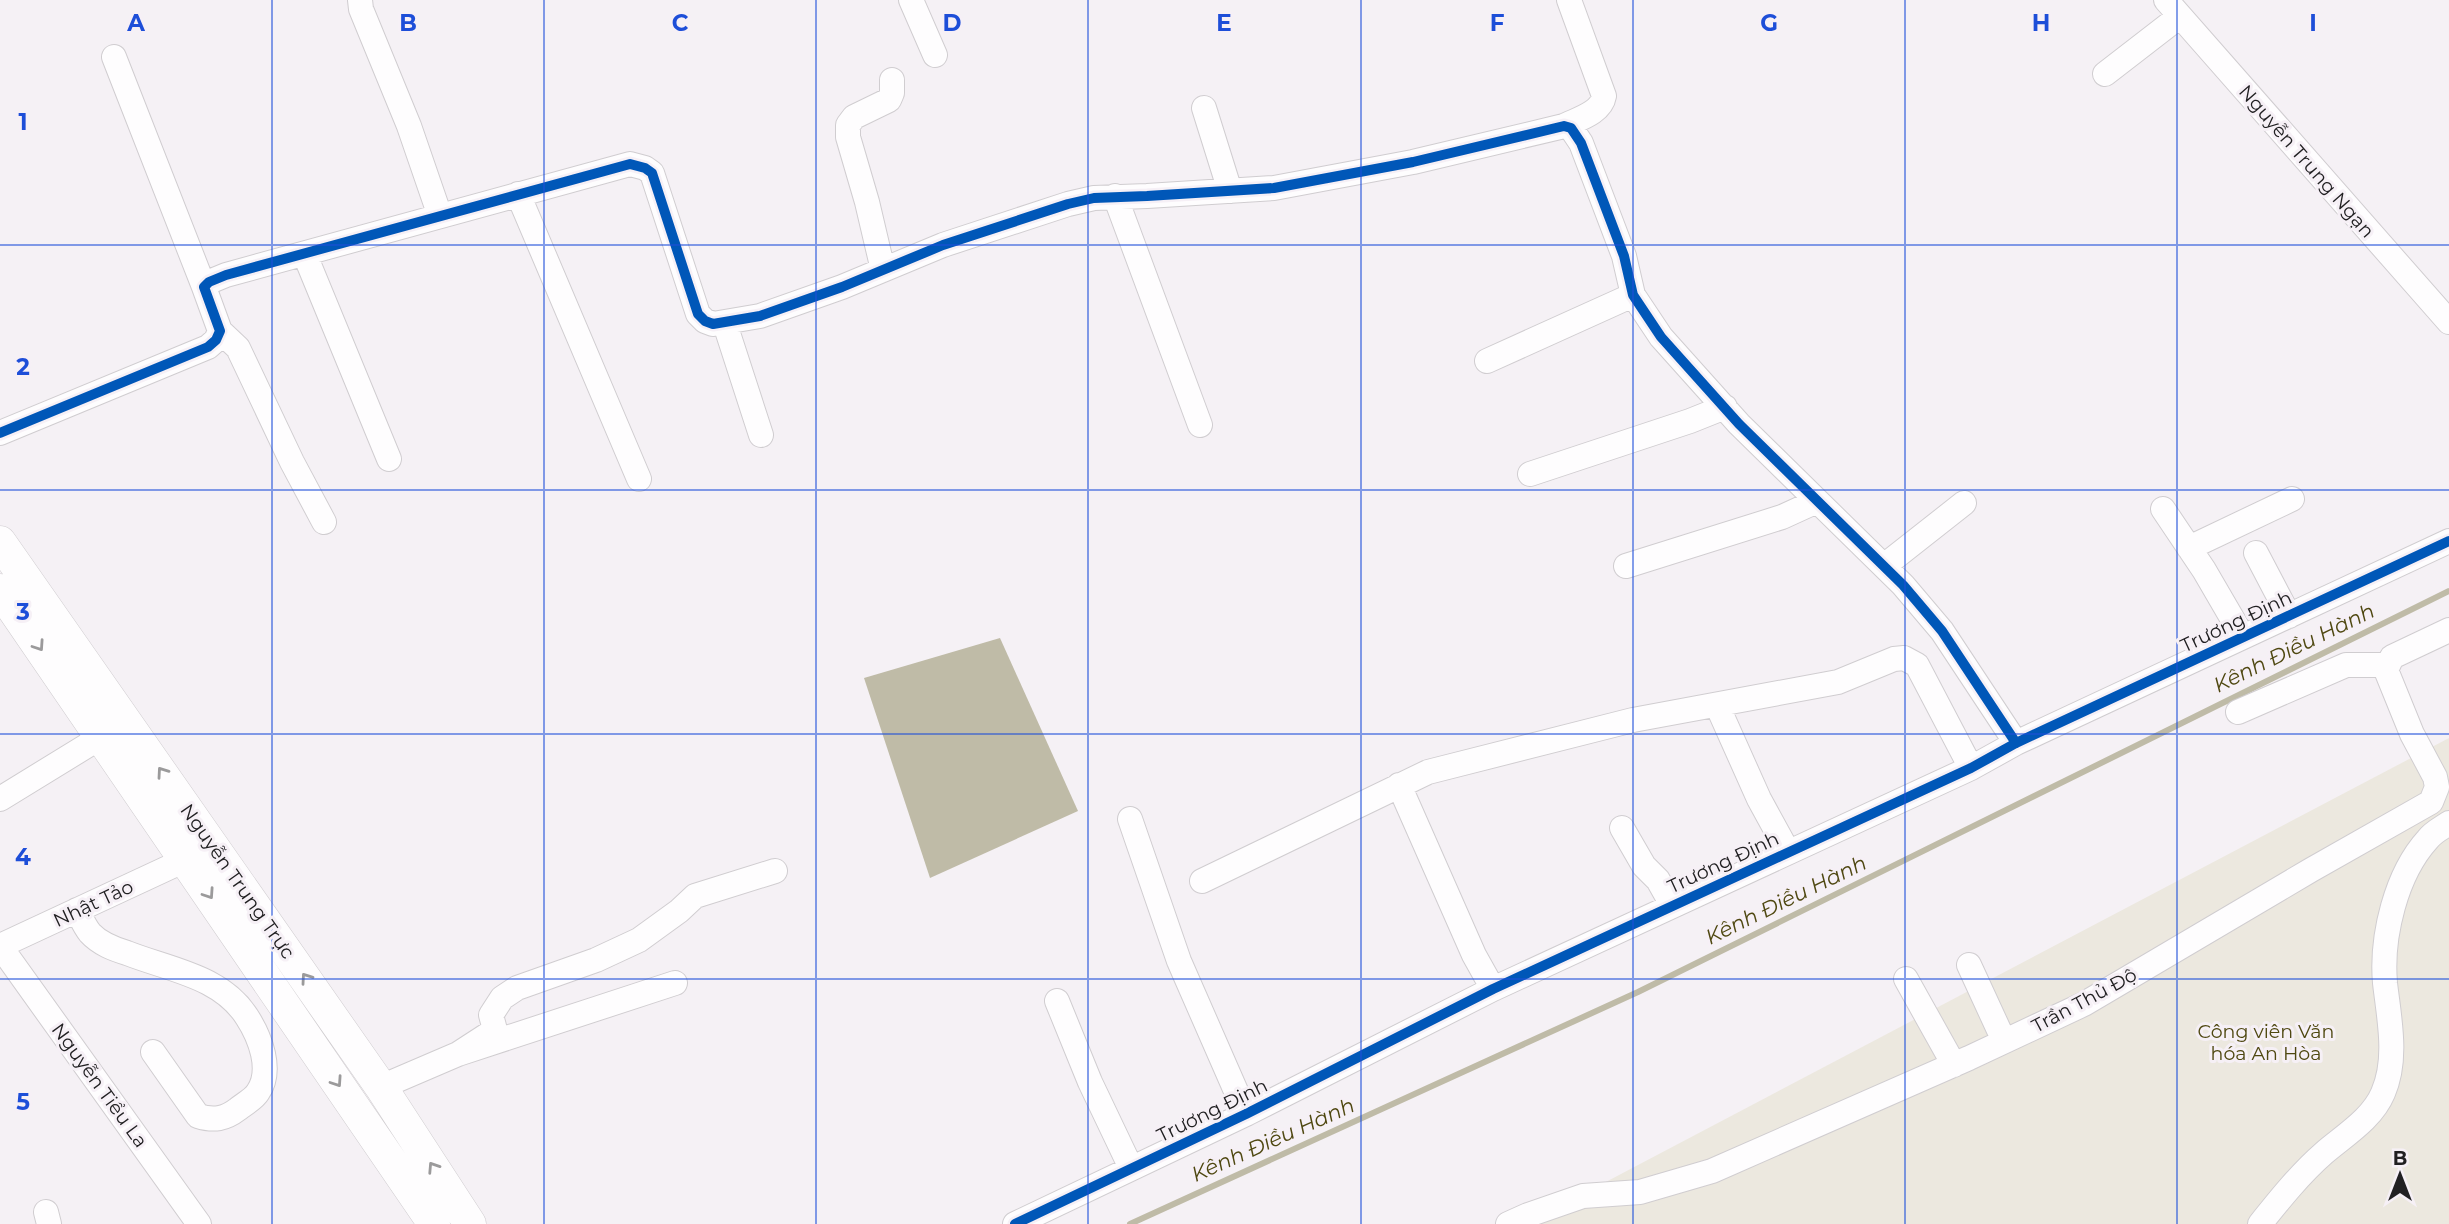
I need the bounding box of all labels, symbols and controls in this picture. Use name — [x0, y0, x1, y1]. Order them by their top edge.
text: A — [126, 9, 145, 37]
text: B — [399, 9, 417, 37]
text: C — [672, 9, 689, 37]
text: D — [943, 9, 962, 37]
text: E — [1216, 9, 1232, 37]
text: F — [1490, 9, 1505, 37]
text: G — [1760, 9, 1778, 37]
text: H — [2032, 9, 2050, 37]
text: I — [2309, 9, 2317, 37]
street label: Nguyễn Trung Ngạn — [2234, 80, 2379, 242]
text: 1 — [18, 108, 28, 136]
text: 2 — [16, 353, 30, 381]
street label: Trương Định — [2177, 586, 2295, 657]
text: 3 — [15, 598, 30, 626]
water label: Kênh Điều Hành — [2209, 598, 2378, 697]
one-way arrow — [31, 638, 43, 651]
one-way arrow — [158, 767, 170, 780]
street label: Nguyễn Trung Trực — [175, 799, 300, 963]
street label: Trương Định — [1664, 827, 1782, 898]
text: 4 — [15, 843, 31, 871]
water label: Kênh Điều Hành — [1701, 850, 1870, 949]
street label: Nhật Tảo — [50, 875, 137, 932]
one-way arrow — [201, 887, 214, 900]
street label: Trần Thủ Độ — [2028, 963, 2141, 1038]
one-way arrow — [302, 973, 314, 986]
street label: Nguyễn Tiểu La — [47, 1019, 152, 1152]
park label: Công viên Văn hóa An Hòa — [2198, 1020, 2334, 1065]
one-way arrow — [329, 1074, 341, 1087]
street label: Trương Định — [1153, 1074, 1271, 1147]
text: 5 — [16, 1088, 30, 1116]
water label: Kênh Điều Hành — [1187, 1092, 1358, 1187]
north arrow — [2365, 1140, 2435, 1210]
text: B — [2393, 1147, 2407, 1170]
one-way arrow — [428, 1161, 441, 1174]

